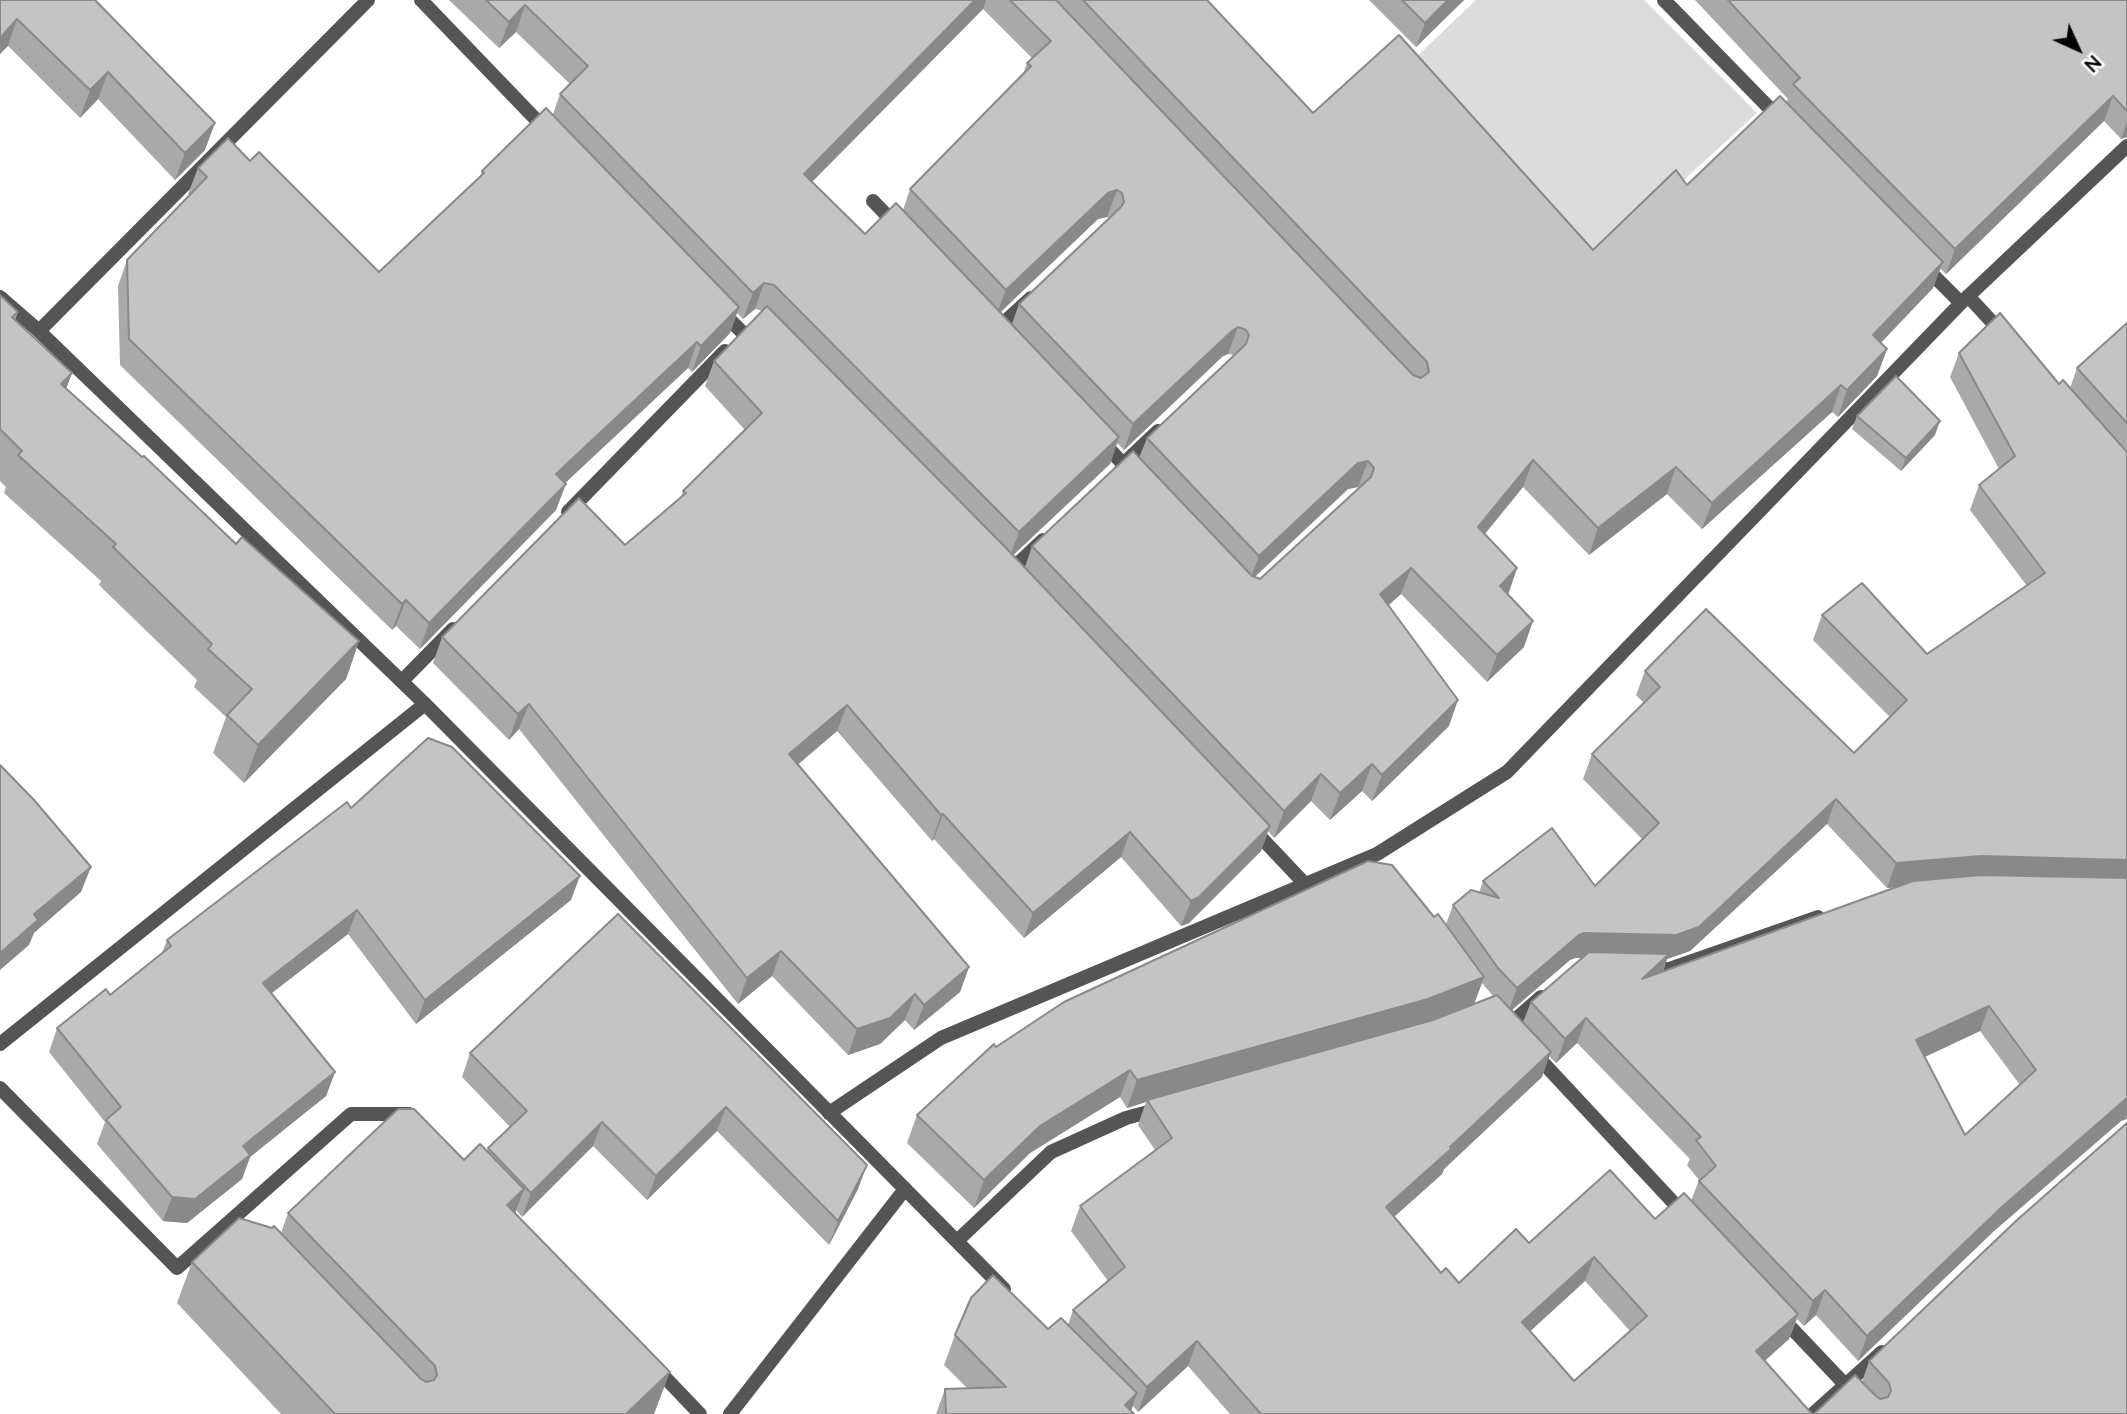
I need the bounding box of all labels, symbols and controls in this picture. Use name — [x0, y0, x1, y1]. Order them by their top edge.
north arrow — [2043, 14, 2113, 84]
text: N — [2079, 50, 2106, 77]

